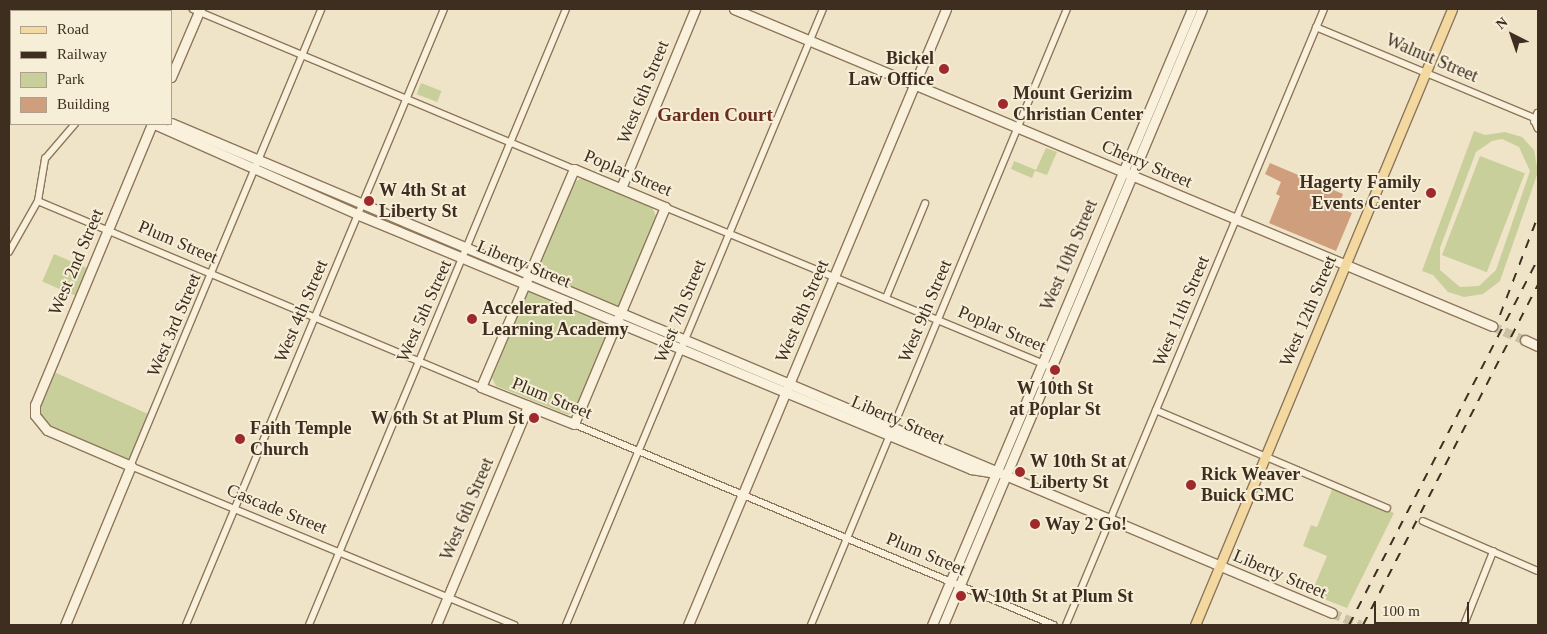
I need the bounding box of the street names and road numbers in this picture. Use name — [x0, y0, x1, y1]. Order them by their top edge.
street label: Walnut Street — [1383, 29, 1481, 87]
street label: West 6th Street — [612, 37, 674, 147]
street label: Cherry Street — [1098, 135, 1196, 193]
street label: Poplar Street — [581, 145, 675, 201]
street label: West 10th Street — [1036, 196, 1102, 314]
street label: West 2nd Street — [44, 206, 108, 318]
street label: Plum Street — [135, 216, 221, 268]
street label: Liberty Street — [474, 235, 574, 293]
street label: West 12th Street — [1275, 252, 1341, 370]
street label: West 11th Street — [1148, 253, 1214, 369]
street label: West 4th Street — [270, 256, 332, 366]
street label: West 7th Street — [649, 256, 711, 366]
street label: West 8th Street — [771, 256, 833, 366]
street label: West 9th Street — [894, 256, 956, 366]
street label: West 5th Street — [392, 257, 456, 365]
street label: West 3rd Street — [142, 270, 206, 380]
street label: Poplar Street — [955, 301, 1049, 357]
street label: Plum Street — [509, 372, 595, 424]
street label: Liberty Street — [848, 391, 948, 449]
street label: West 6th Street — [436, 454, 498, 564]
street label: Cascade Street — [224, 479, 330, 539]
street label: Plum Street — [883, 528, 969, 580]
street label: Liberty Street — [1230, 545, 1330, 603]

